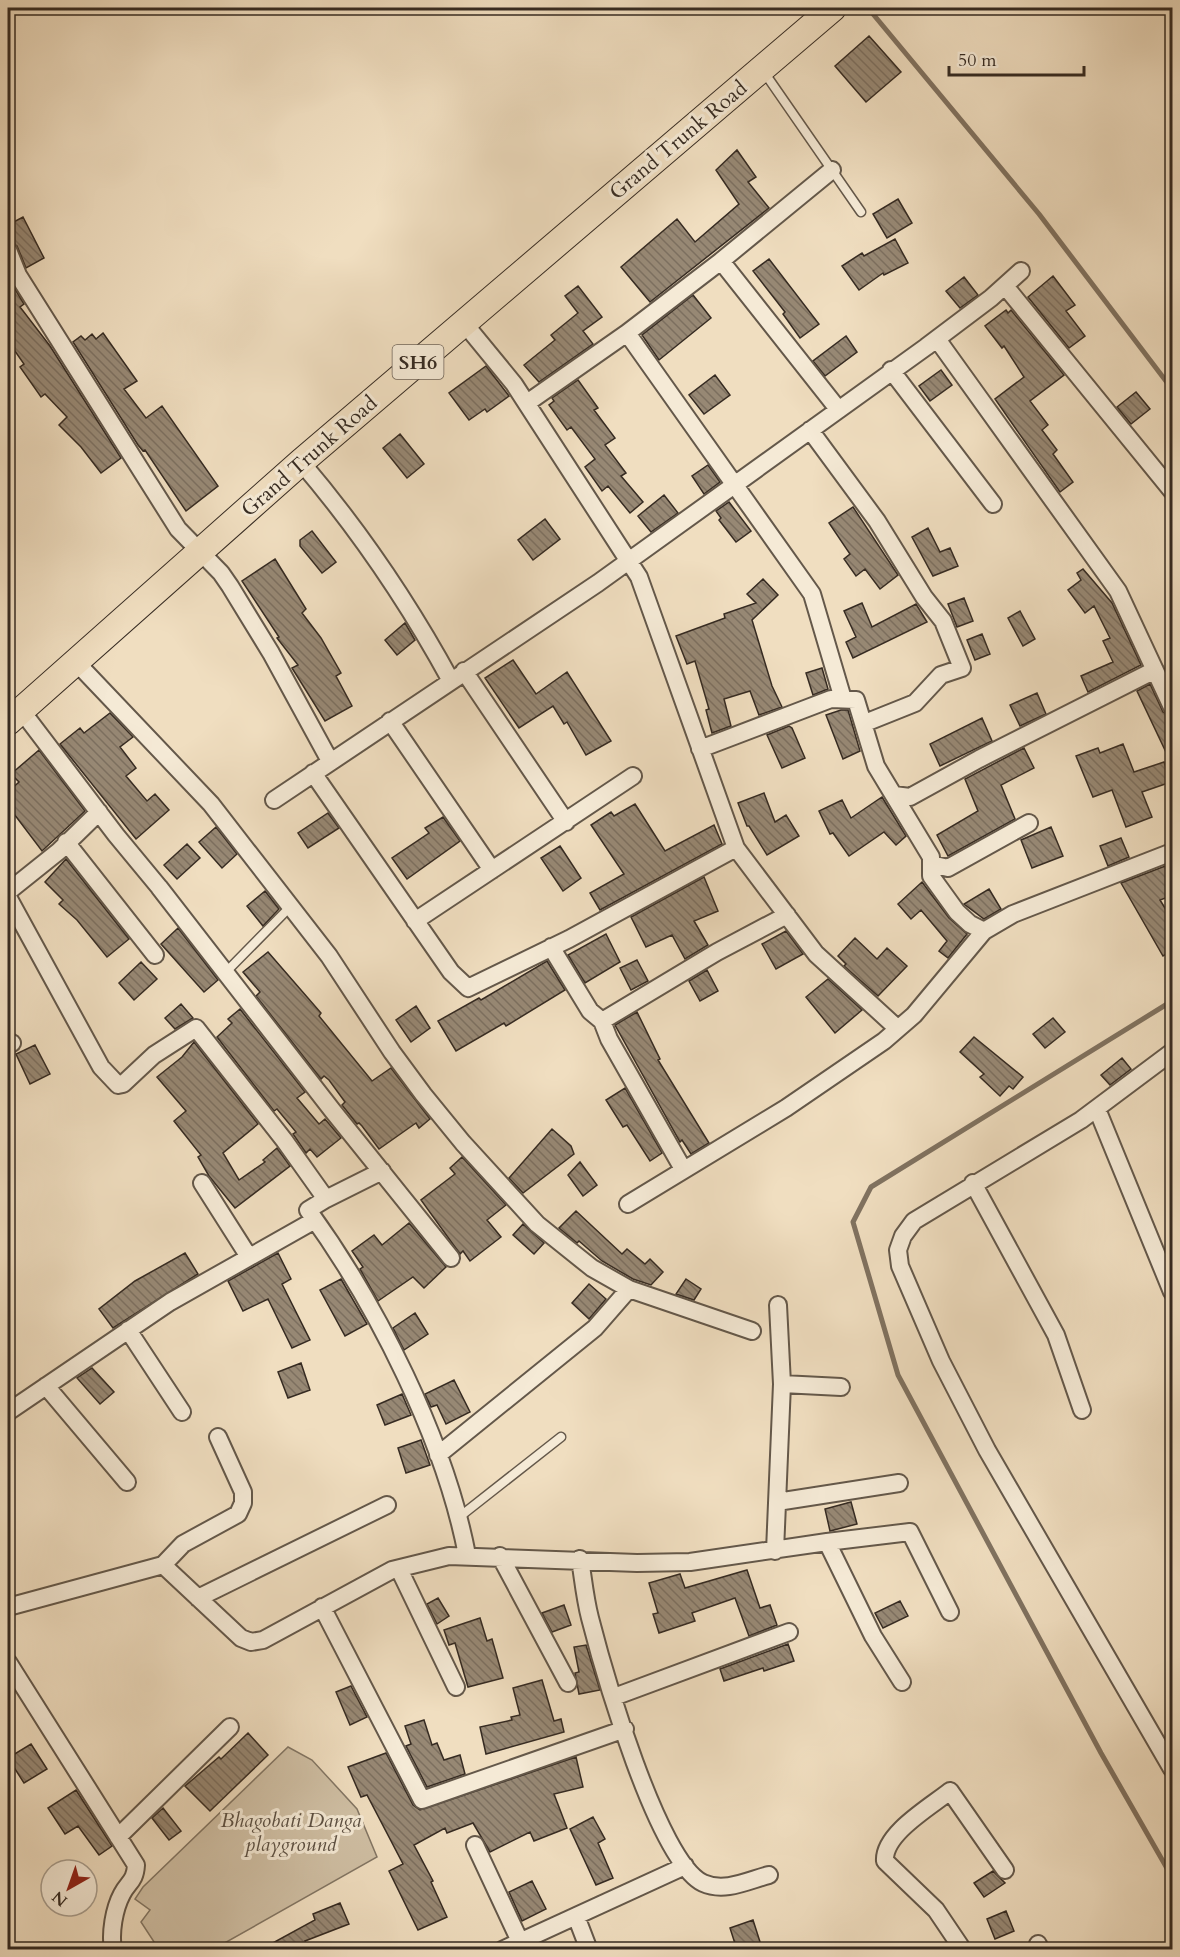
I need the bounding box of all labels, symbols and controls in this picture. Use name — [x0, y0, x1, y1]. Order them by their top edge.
scale bar — [949, 39, 1084, 77]
text: 50 m — [958, 48, 997, 73]
street label: Grand Trunk Road — [603, 74, 753, 207]
road number: SH6 — [392, 345, 444, 379]
street label: Grand Trunk Road — [235, 389, 384, 524]
park label: Bhagobati Danga playground — [221, 1806, 361, 1859]
north arrow — [39, 1858, 99, 1918]
text: N — [48, 1886, 72, 1912]

